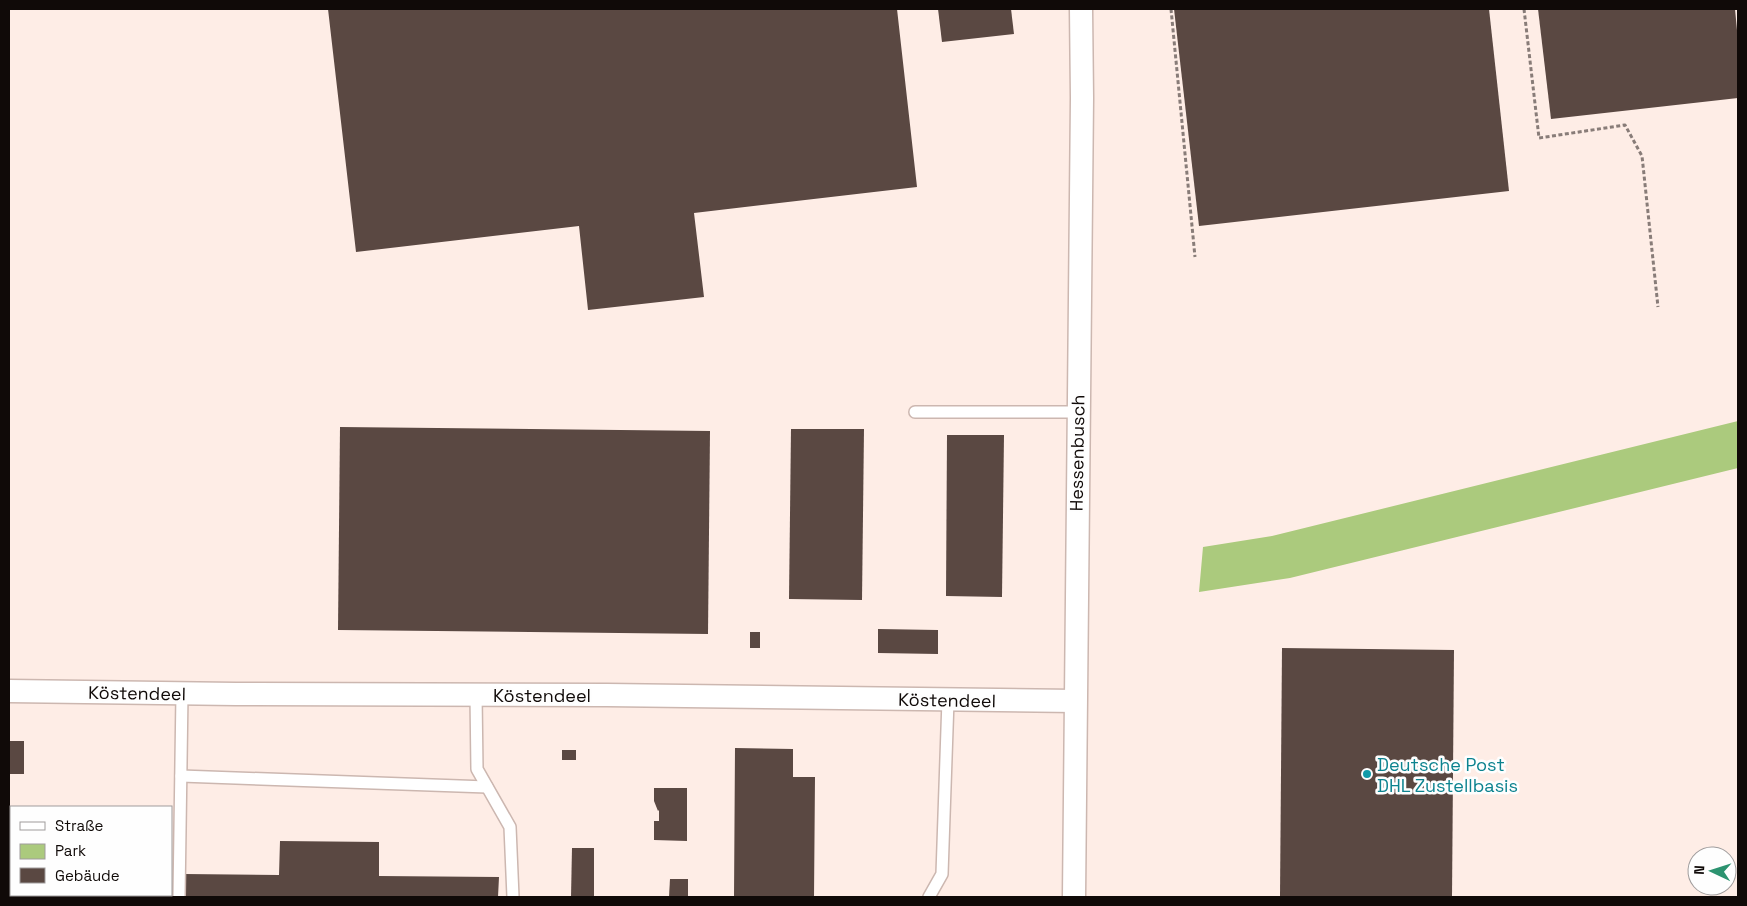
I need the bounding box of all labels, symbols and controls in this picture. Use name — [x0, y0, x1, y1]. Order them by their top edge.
street label: Hessenbusch — [1064, 394, 1090, 512]
street label: Köstendeel — [88, 681, 186, 705]
street label: Köstendeel — [493, 684, 591, 707]
street label: Köstendeel — [898, 688, 996, 712]
place label: Deutsche Post DHL Zustellbasis — [1377, 753, 1518, 797]
marker: Deutsche Post DHL Zustellbasis — [1361, 768, 1373, 780]
legend — [10, 806, 172, 896]
text: Straße — [55, 816, 104, 835]
text: Park — [55, 841, 86, 860]
north arrow — [1687, 846, 1737, 896]
text: N — [1690, 865, 1708, 875]
text: Gebäude — [55, 866, 120, 885]

